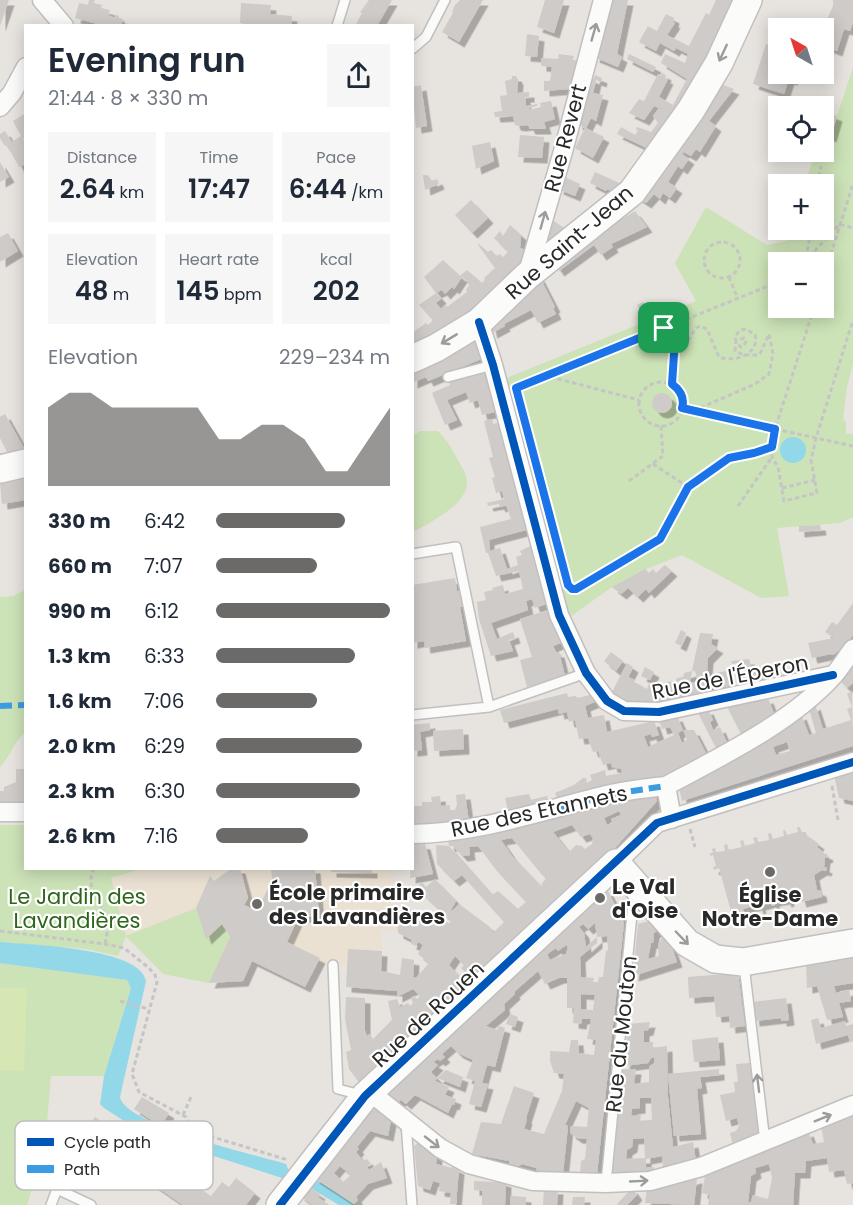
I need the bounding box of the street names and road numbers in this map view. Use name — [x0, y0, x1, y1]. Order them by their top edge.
street label: Rue Revert — [537, 81, 593, 195]
street label: Rue Saint-Jean — [499, 178, 639, 306]
street label: Rue de l'Éperon — [649, 648, 811, 706]
street label: Rue des Etannets — [448, 778, 630, 844]
street label: Rue de Rouen — [366, 954, 490, 1074]
street label: Rue du Mouton — [598, 954, 644, 1114]

